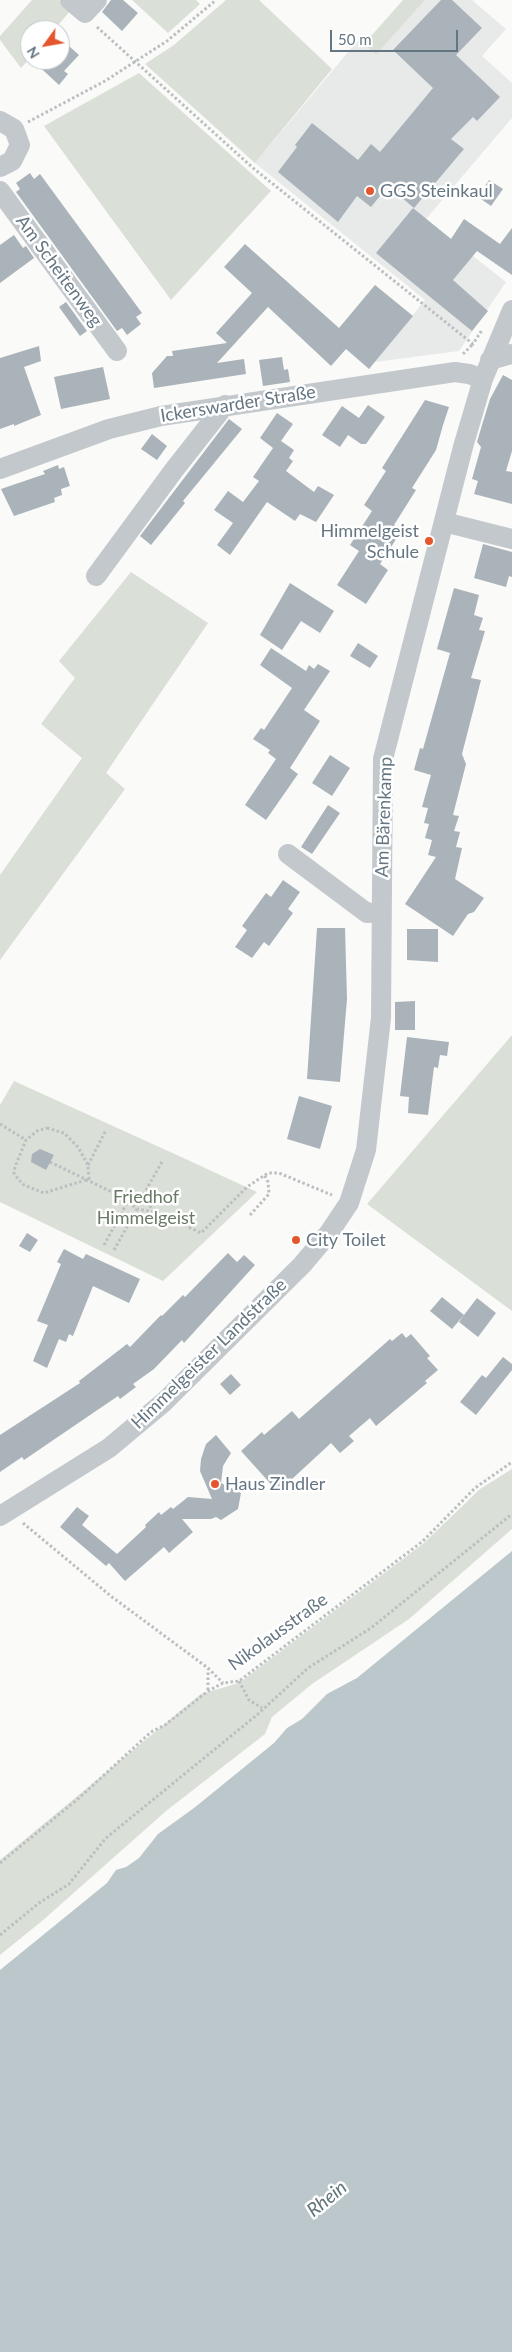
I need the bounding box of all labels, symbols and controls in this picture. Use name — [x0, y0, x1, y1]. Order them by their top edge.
north arrow — [20, 20, 70, 70]
scale bar — [332, 20, 460, 52]
text: 50 m — [338, 30, 372, 48]
text: N — [23, 44, 43, 62]
place label: GGS Steinkaul — [380, 180, 493, 202]
marker: GGS Steinkaul — [364, 185, 376, 197]
street label: Am Scheitenweg — [11, 211, 107, 331]
street label: Ickerswarder Straße — [159, 381, 317, 427]
place label: Himmelgeist Schule — [320, 520, 419, 562]
marker: Himmelgeist Schule — [423, 535, 435, 547]
street label: Am Bärenkamp — [371, 756, 397, 878]
park label: Friedhof Himmelgeist — [97, 1186, 195, 1228]
place label: City Toilet — [306, 1229, 386, 1251]
marker: City Toilet — [290, 1234, 302, 1246]
street label: Himmelgeister Landstraße — [127, 1274, 291, 1434]
place label: Haus Zindler — [225, 1473, 325, 1495]
marker: Haus Zindler — [209, 1478, 221, 1490]
street label: Nikolausstraße — [224, 1589, 332, 1675]
water label: Rhein — [303, 2176, 351, 2222]

